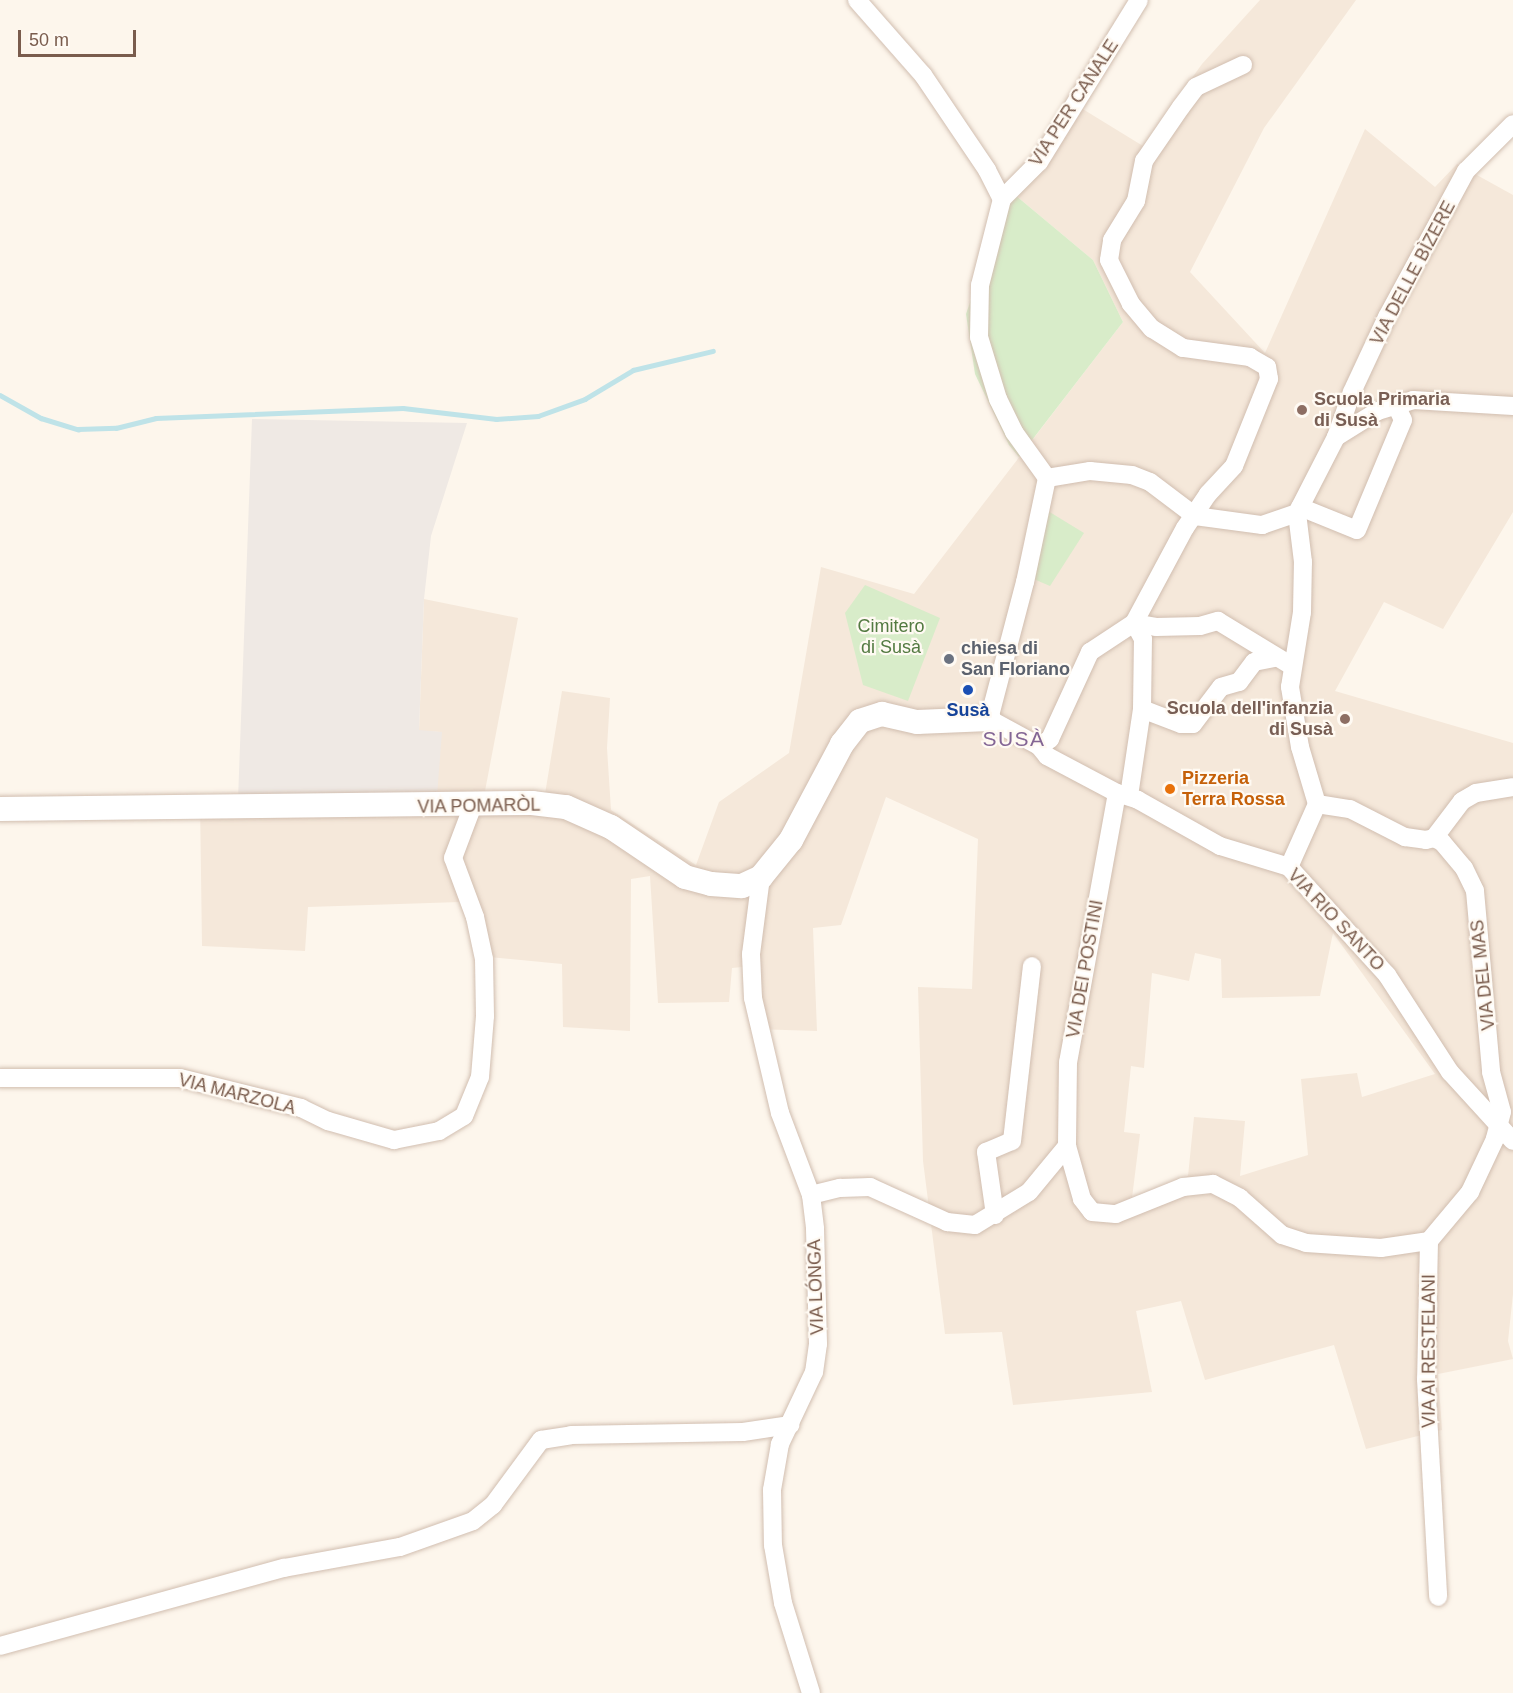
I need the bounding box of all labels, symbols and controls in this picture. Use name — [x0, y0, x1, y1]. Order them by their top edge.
scale bar — [21, 18, 140, 56]
text: 50 m — [29, 30, 69, 50]
street label: VIA PER CANALE — [1025, 35, 1123, 171]
street label: VIA DELLE BÌZERE — [1366, 197, 1460, 349]
place label: Scuola Primaria di Susà — [1314, 389, 1450, 432]
marker: Scuola Primaria di Susà — [1295, 403, 1309, 417]
park label: Cimitero di Susà — [857, 616, 925, 658]
place label: chiesa di San Floriano — [961, 638, 1070, 680]
marker: chiesa di San Floriano — [942, 652, 956, 666]
marker: Susà — [961, 683, 975, 697]
place label: Scuola dell'infanzia di Susà — [1167, 698, 1333, 740]
place label: Susà — [946, 699, 990, 721]
marker: Scuola dell'infanzia di Susà — [1338, 712, 1352, 726]
district label: SUSÀ — [982, 726, 1046, 752]
place label: Pizzeria Terra Rossa — [1182, 768, 1285, 810]
marker: Pizzeria Terra Rossa — [1163, 782, 1177, 796]
street label: VIA POMARÒL — [417, 794, 541, 818]
street label: VIA RIO SANTO — [1283, 864, 1389, 976]
street label: VIA DEI POSTINI — [1062, 898, 1108, 1040]
street label: VIA DEL MAS — [1466, 918, 1500, 1032]
street label: VIA MARZOLA — [176, 1069, 298, 1119]
street label: VIA LÓNGA — [804, 1238, 828, 1336]
street label: VIA AI RESTELANI — [1418, 1273, 1440, 1429]

